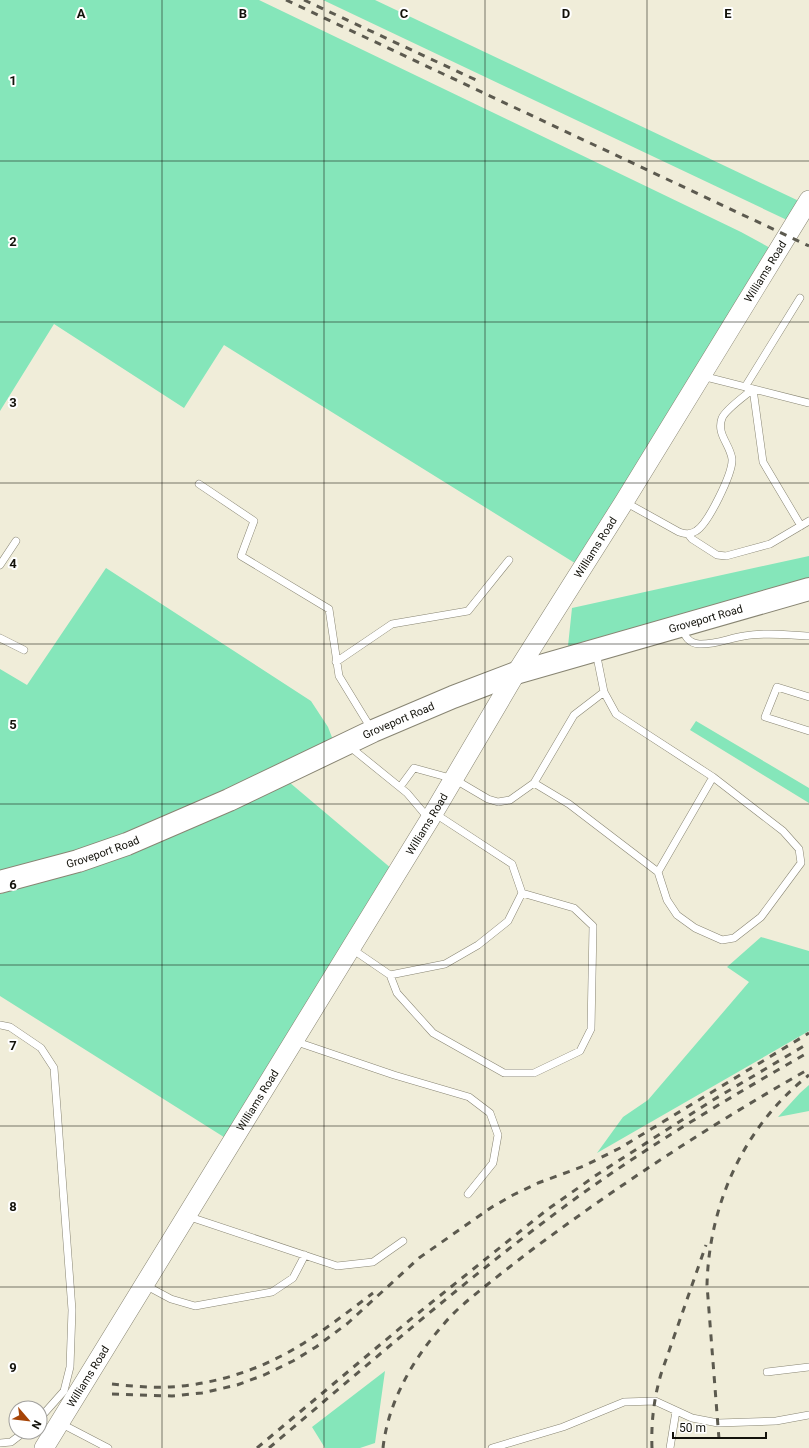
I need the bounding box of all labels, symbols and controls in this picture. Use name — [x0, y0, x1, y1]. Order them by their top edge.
text: A — [77, 6, 86, 21]
text: B — [239, 6, 247, 21]
text: C — [400, 6, 409, 21]
text: D — [562, 6, 570, 21]
text: E — [724, 6, 732, 21]
text: 1 — [9, 73, 17, 88]
text: 2 — [9, 234, 17, 249]
street label: Williams Road — [742, 239, 789, 305]
text: 3 — [9, 395, 17, 410]
street label: Williams Road — [572, 515, 620, 581]
text: 4 — [9, 556, 17, 571]
street label: Groveport Road — [667, 602, 744, 636]
street label: Groveport Road — [361, 700, 436, 742]
text: 5 — [9, 717, 17, 732]
street label: Williams Road — [403, 791, 451, 858]
street label: Groveport Road — [65, 833, 141, 871]
text: 6 — [9, 877, 17, 892]
text: 7 — [9, 1038, 17, 1053]
street label: Williams Road — [234, 1067, 282, 1134]
text: 8 — [9, 1199, 17, 1214]
street label: Williams Road — [65, 1344, 112, 1410]
text: 9 — [9, 1360, 17, 1375]
north arrow — [8, 1400, 48, 1440]
scale bar — [673, 1414, 766, 1440]
text: N — [29, 1418, 44, 1431]
text: 50 m — [679, 1421, 706, 1435]

